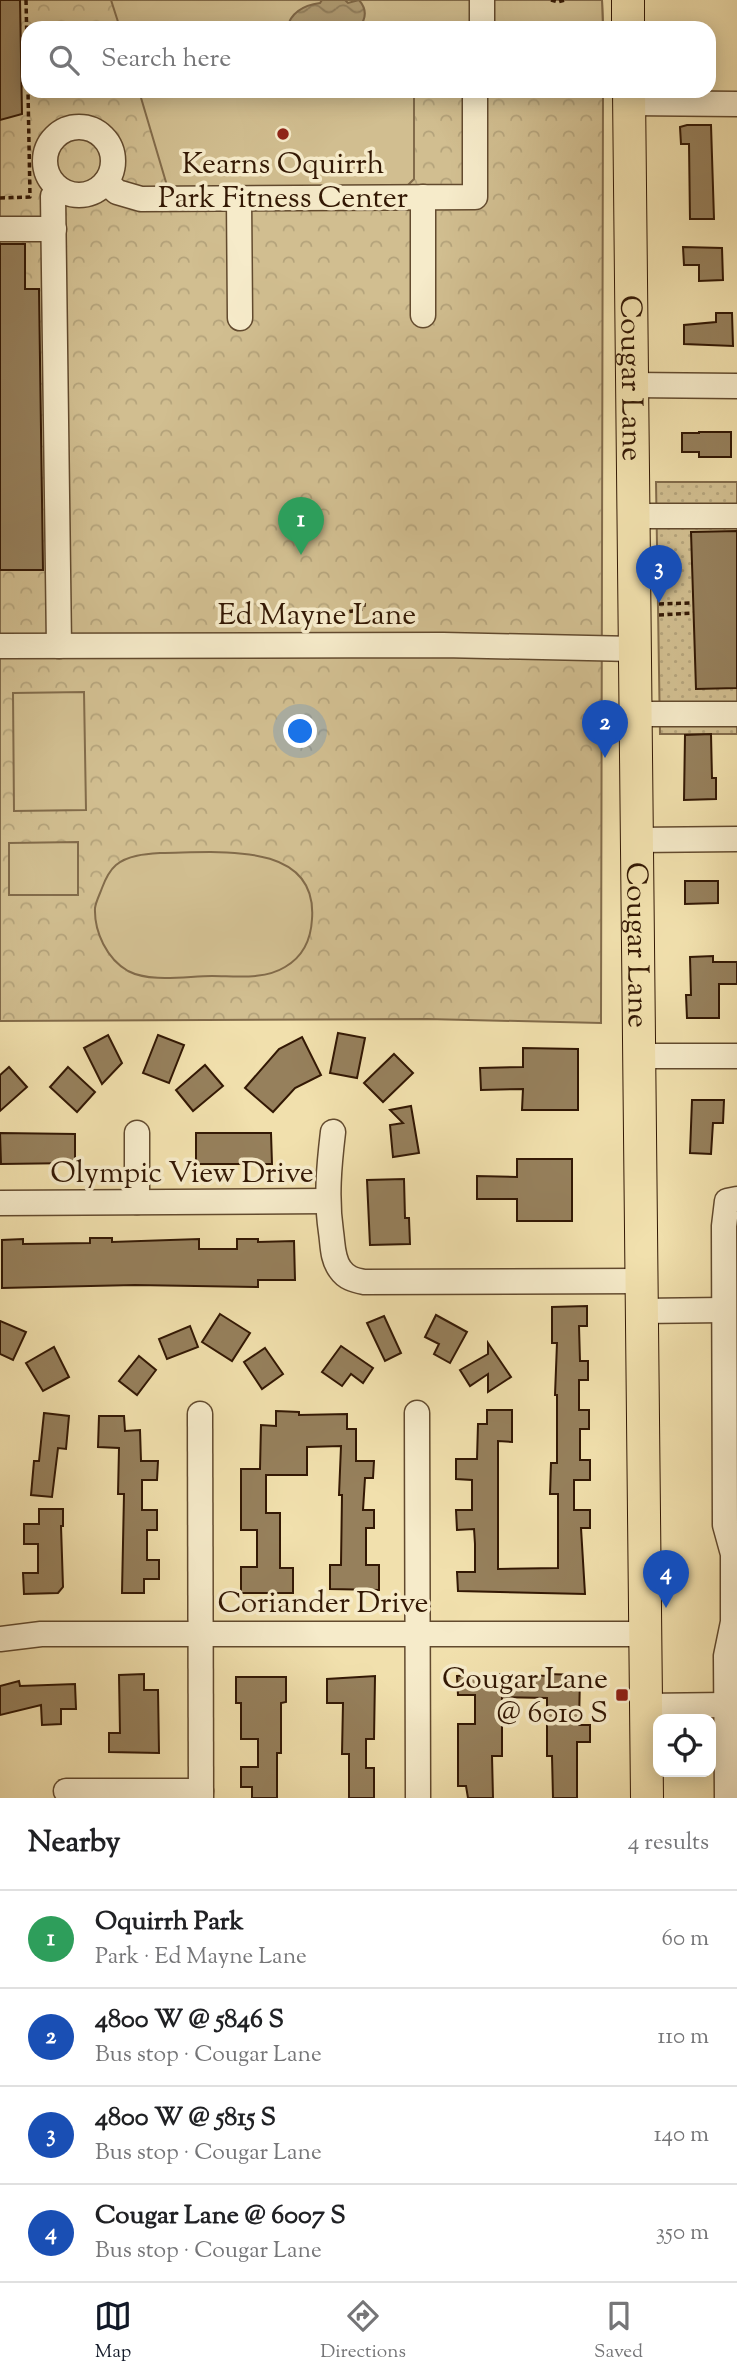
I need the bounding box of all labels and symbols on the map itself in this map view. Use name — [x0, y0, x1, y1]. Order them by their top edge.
marker: Kearns Oquirrh Park Fitness Center — [275, 126, 291, 142]
place label: Kearns Oquirrh Park Fitness Center — [158, 144, 408, 221]
street label: Cougar Lane — [607, 295, 652, 461]
pin: 1 — [278, 497, 324, 555]
pin: 3 — [636, 545, 682, 603]
street label: Ed Mayne Lane — [218, 595, 416, 638]
pin: 2 — [582, 700, 628, 758]
your location — [283, 714, 317, 748]
street label: Cougar Lane — [613, 862, 658, 1028]
street label: Olympic View Drive — [50, 1153, 314, 1196]
pin: 4 — [643, 1550, 689, 1608]
street label: Coriander Drive — [217, 1583, 429, 1626]
place label: Cougar Lane @ 6010 S — [442, 1659, 608, 1736]
marker: Cougar Lane @ 6010 S — [614, 1687, 630, 1703]

